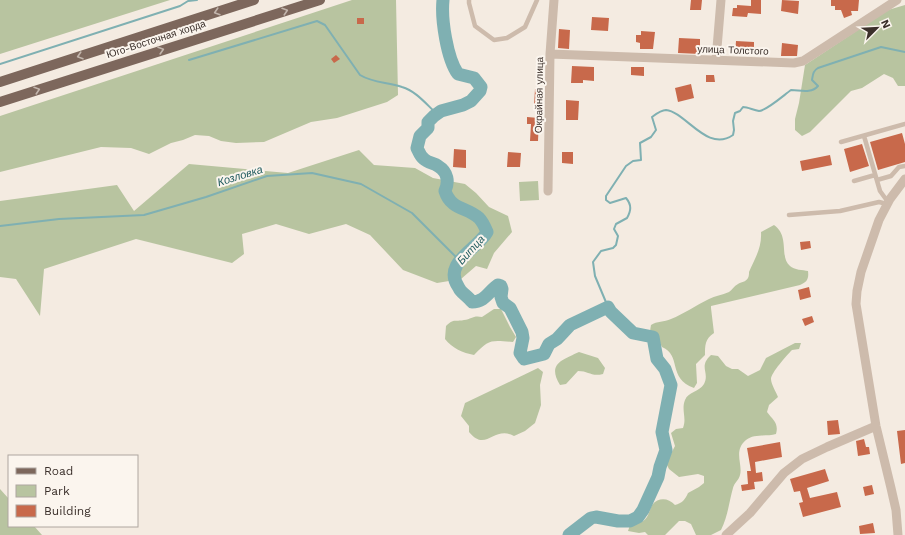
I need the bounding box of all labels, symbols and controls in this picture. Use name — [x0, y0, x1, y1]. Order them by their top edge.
one-way arrow — [214, 7, 221, 16]
one-way arrow — [281, 8, 288, 16]
north arrow — [857, 8, 897, 48]
street label: Юго-Восточная хорда — [105, 18, 207, 60]
text: N — [878, 18, 893, 31]
street label: улица Толстого — [697, 43, 769, 57]
one-way arrow — [157, 46, 164, 55]
one-way arrow — [77, 52, 84, 60]
street label: Окрайная улица — [533, 56, 545, 133]
one-way arrow — [33, 86, 40, 95]
water label: Козловка — [216, 163, 264, 189]
water label: Битца — [454, 233, 488, 267]
legend — [8, 455, 138, 527]
text: Road — [44, 464, 73, 478]
text: Park — [44, 484, 70, 498]
text: Building — [44, 504, 91, 518]

